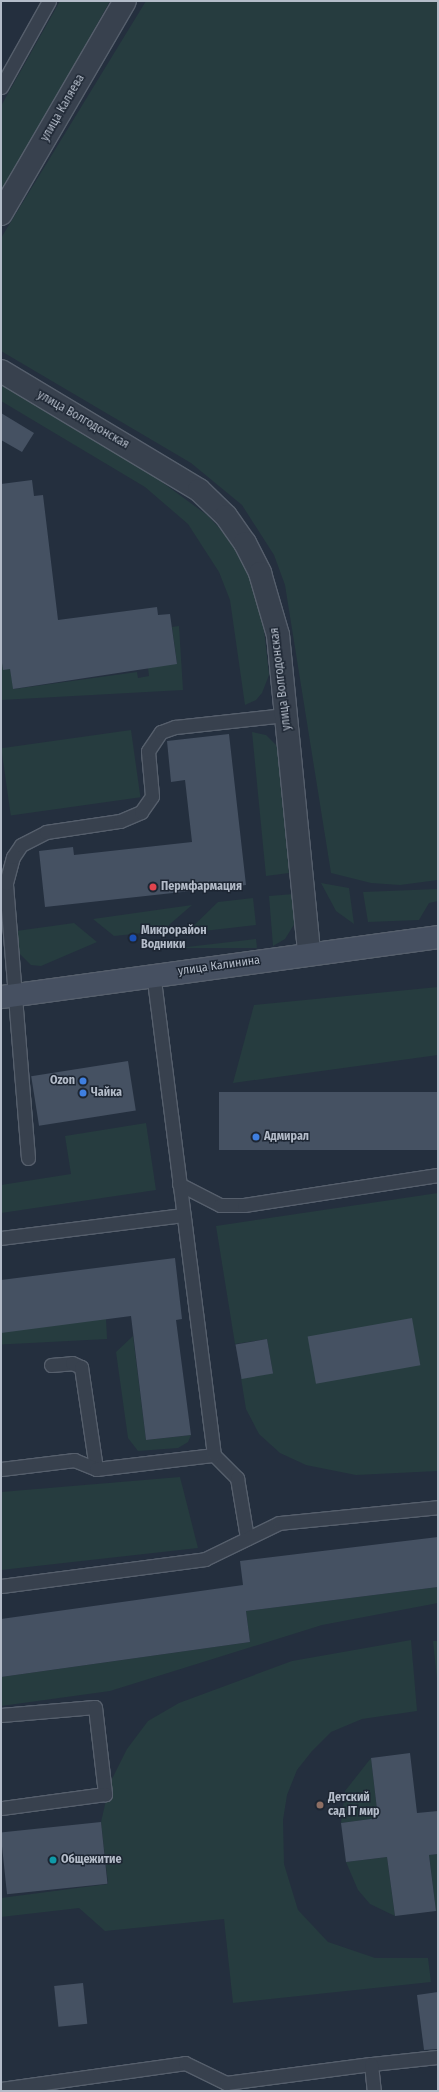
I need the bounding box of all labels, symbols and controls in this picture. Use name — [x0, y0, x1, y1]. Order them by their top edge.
street label: улица Каляева — [38, 72, 88, 144]
street label: улица Волгодонская — [35, 388, 131, 452]
street label: улица Волгодонская — [268, 627, 294, 731]
place label: Пермфармация — [161, 880, 242, 894]
marker: Пермфармация — [148, 882, 158, 892]
place label: Микрорайон Водники — [141, 924, 207, 952]
marker: Микрорайон Водники — [128, 933, 138, 943]
street label: улица Калинина — [177, 953, 261, 979]
place label: Ozon — [50, 1074, 75, 1088]
marker: Ozon — [78, 1076, 88, 1086]
place label: Чайка — [91, 1086, 122, 1100]
marker: Чайка — [78, 1088, 88, 1098]
place label: Адмирал — [264, 1130, 309, 1144]
marker: Адмирал — [251, 1132, 261, 1142]
place label: Детский сад IT мир — [328, 1791, 380, 1819]
marker: Детский сад IT мир — [315, 1800, 325, 1810]
place label: Общежитие — [61, 1853, 122, 1867]
marker: Общежитие — [48, 1855, 58, 1865]

